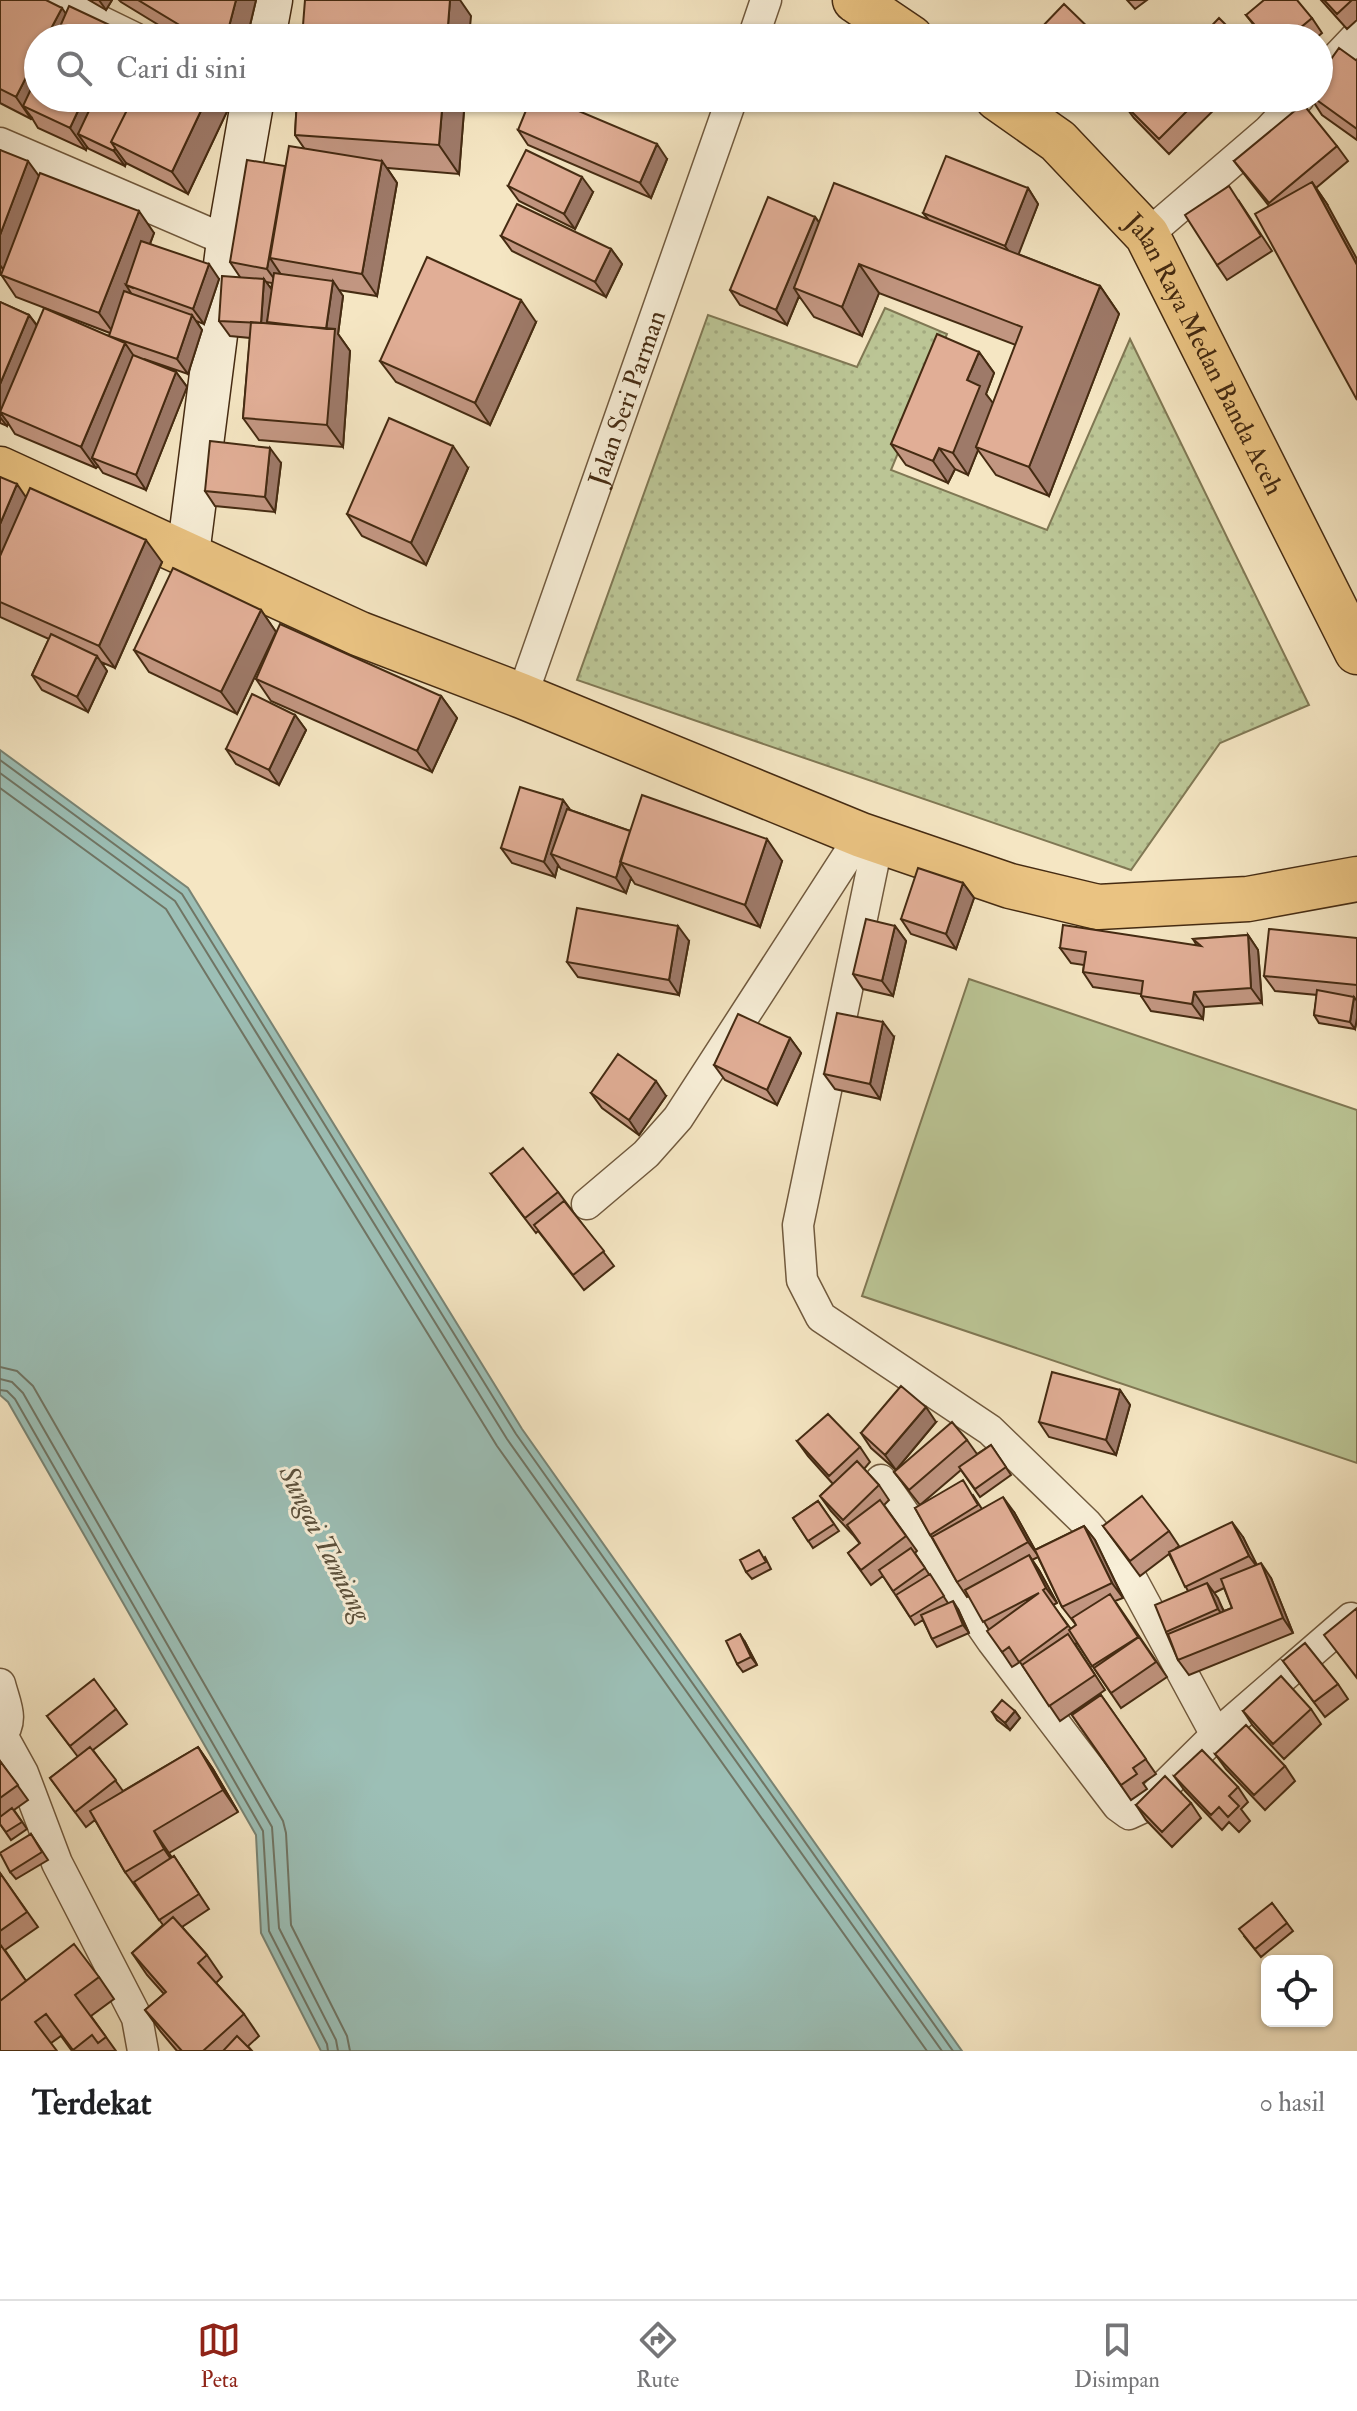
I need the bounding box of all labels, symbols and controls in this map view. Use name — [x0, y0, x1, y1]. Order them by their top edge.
search box — [24, 24, 1333, 112]
icon: search — [52, 46, 96, 90]
text: Cari di sini — [116, 50, 246, 87]
street label: Jalan Raya Medan Banda Aceh — [1117, 206, 1290, 501]
street label: Jalan Seri Parman — [582, 306, 673, 491]
water label: Sungai Tamiang — [270, 1459, 380, 1629]
map controls — [1261, 1955, 1333, 2027]
button: locate — [1261, 1955, 1333, 2027]
text: Terdekat — [32, 2082, 152, 2125]
text: 0 hasil — [1259, 2087, 1325, 2119]
tab: Peta — [197, 2318, 241, 2394]
tab: Rute — [636, 2318, 680, 2394]
tab: Disimpan — [1074, 2318, 1160, 2394]

